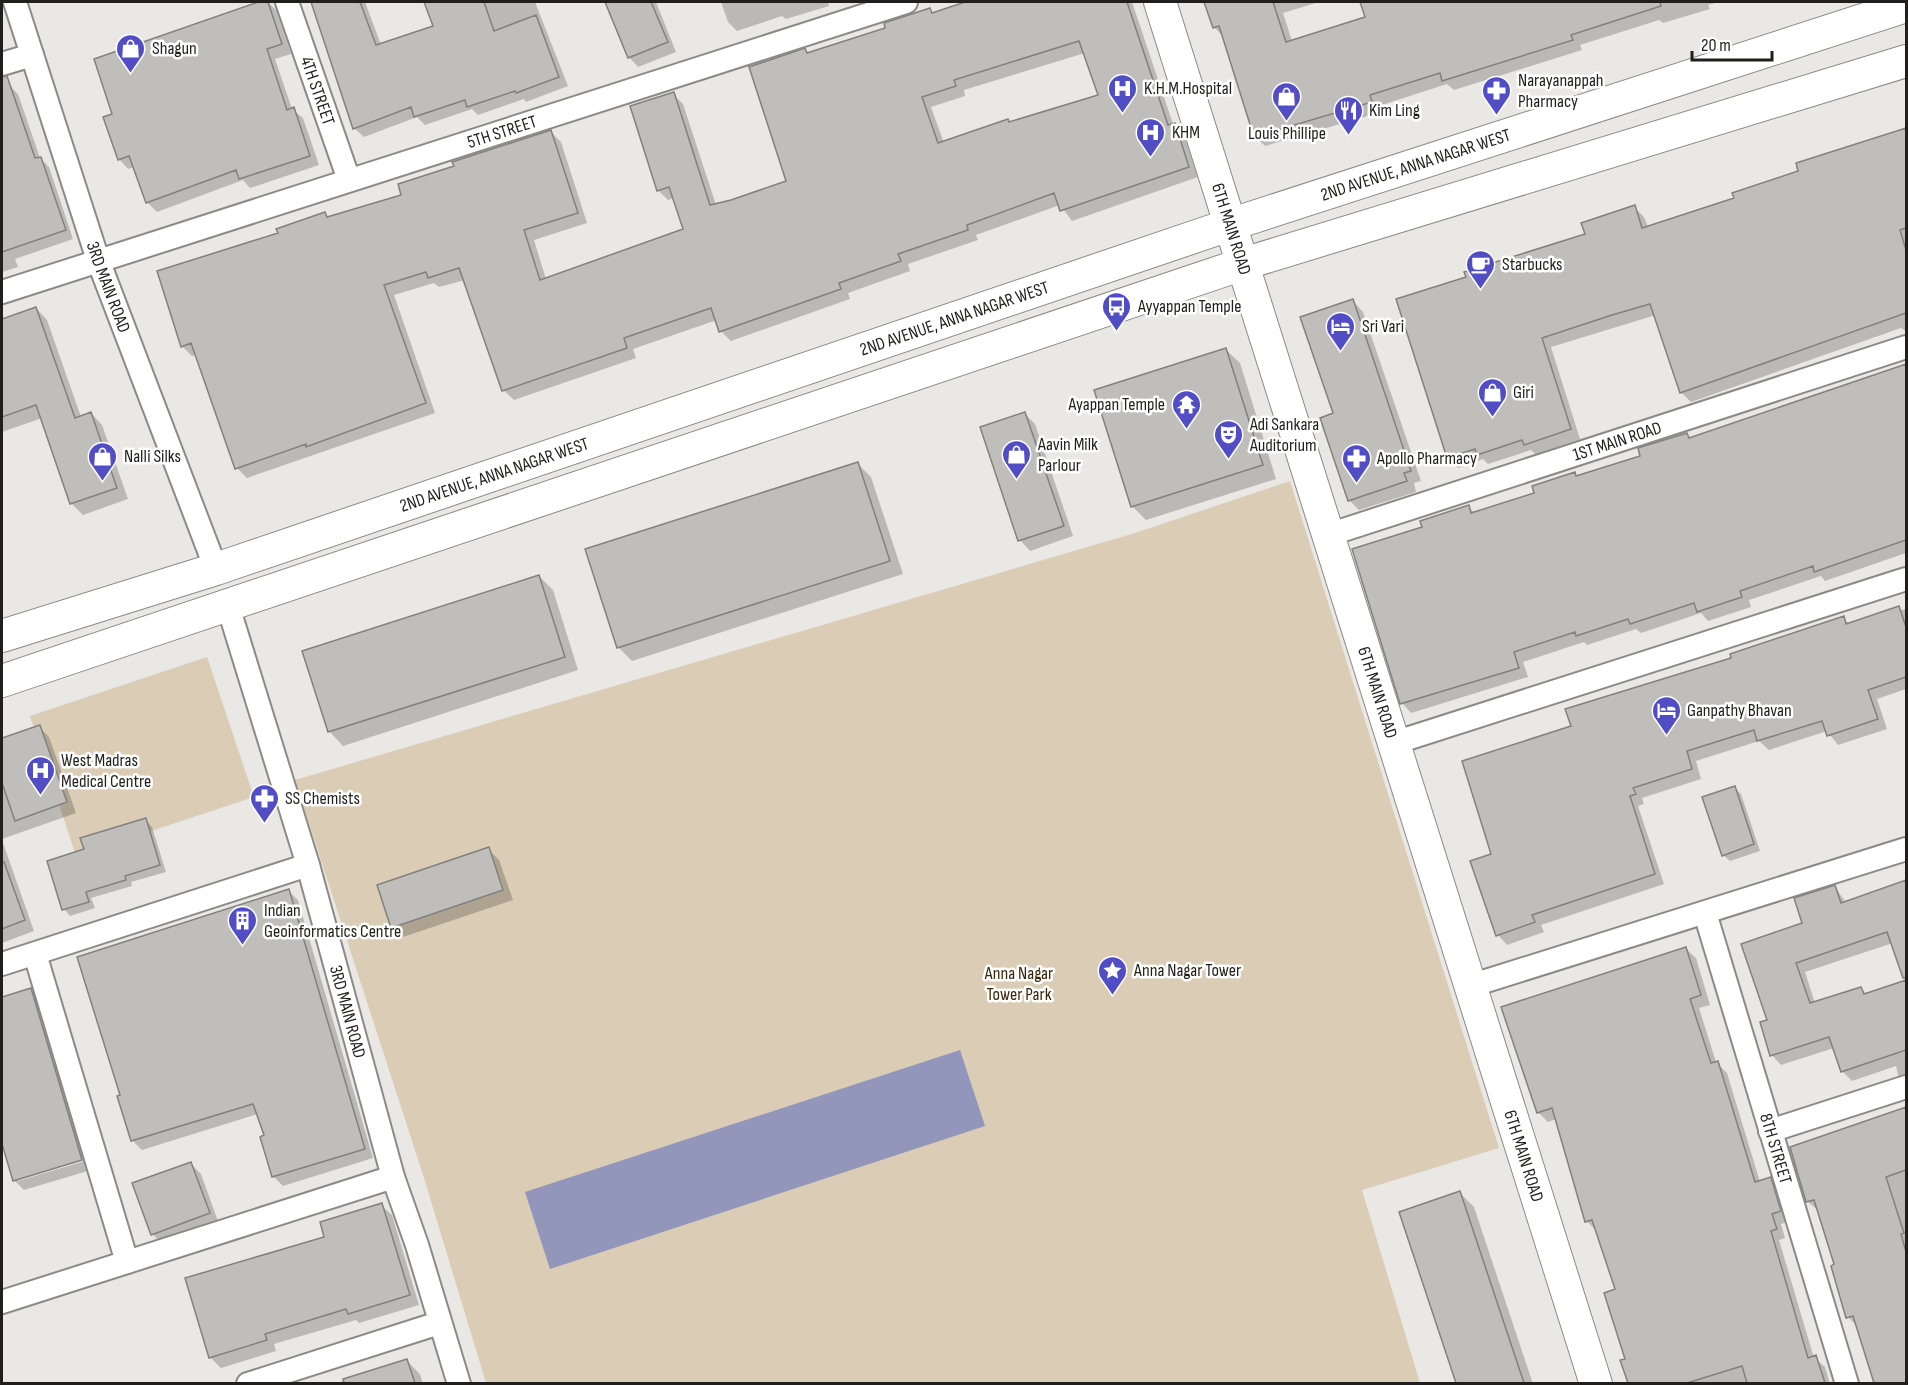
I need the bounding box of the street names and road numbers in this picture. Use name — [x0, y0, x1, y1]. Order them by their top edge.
street label: 4TH STREET — [296, 54, 339, 128]
street label: 5TH STREET — [465, 111, 540, 153]
street label: 2ND AVENUE, ANNA NAGAR WEST — [1318, 125, 1513, 206]
street label: 6TH MAIN ROAD — [1207, 181, 1255, 277]
street label: 3RD MAIN ROAD — [82, 239, 135, 336]
street label: 2ND AVENUE, ANNA NAGAR WEST — [857, 277, 1052, 361]
street label: 1ST MAIN ROAD — [1570, 417, 1664, 466]
street label: 2ND AVENUE, ANNA NAGAR WEST — [397, 433, 592, 517]
street label: 6TH MAIN ROAD — [1353, 644, 1402, 741]
street label: 3RD MAIN ROAD — [325, 963, 370, 1060]
street label: 6TH MAIN ROAD — [1499, 1108, 1548, 1204]
street label: 8TH STREET — [1755, 1111, 1796, 1186]

